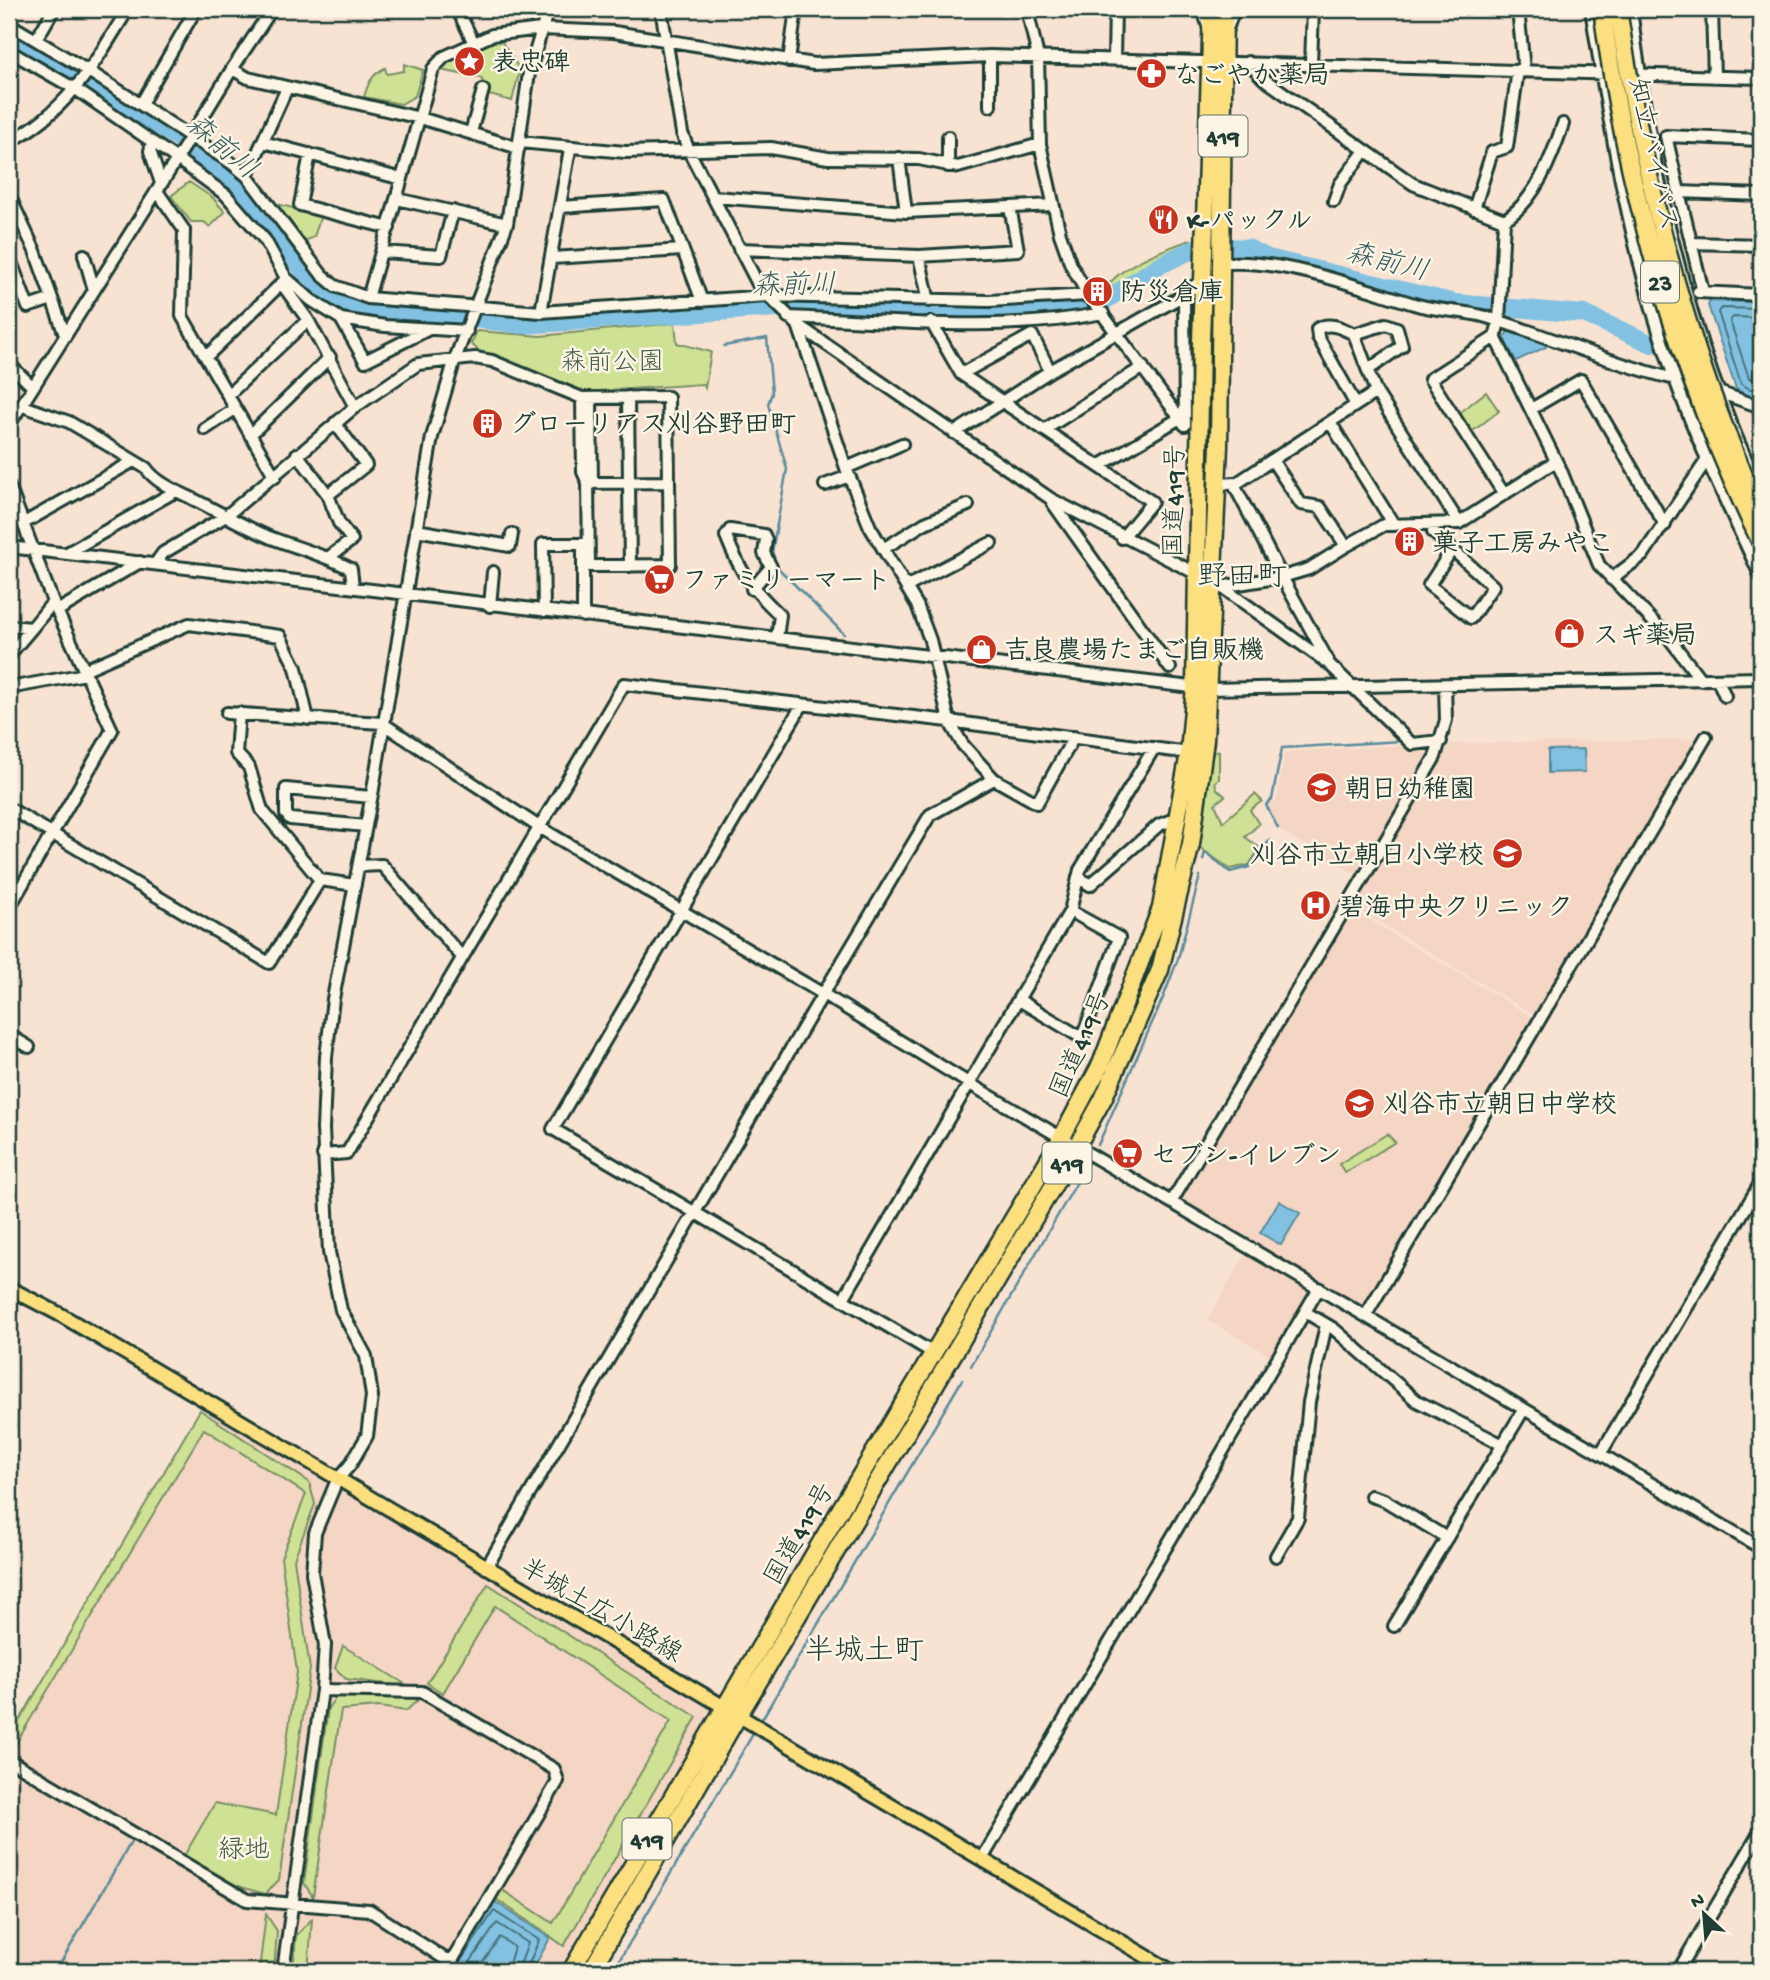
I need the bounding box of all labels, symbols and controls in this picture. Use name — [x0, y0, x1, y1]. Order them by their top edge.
place icon: 表忠碑 — [452, 44, 486, 78]
place label: 表忠碑 — [492, 48, 570, 81]
pharmacy icon: なごやか薬局 — [1134, 57, 1168, 91]
place label: なごやか薬局 — [1174, 61, 1330, 94]
street label: 知立バイパス — [1619, 75, 1683, 234]
water label: 森前川 — [177, 108, 264, 188]
road number: 419 — [1198, 116, 1248, 156]
restaurant icon: K-パックル — [1147, 202, 1181, 236]
place label: K-パックル — [1186, 208, 1312, 239]
water label: 森前川 — [1342, 237, 1432, 291]
road number: 23 — [1641, 262, 1679, 302]
water label: 森前川 — [752, 269, 836, 305]
building icon: 防災倉庫 — [1080, 274, 1114, 308]
place label: 防災倉庫 — [1120, 278, 1224, 311]
park label: 森前公園 — [560, 347, 664, 380]
building icon: グローリアス刈谷野田町 — [470, 406, 504, 440]
place label: グローリアス刈谷野田町 — [510, 410, 796, 443]
street label: 国道419号 — [1160, 444, 1194, 558]
building icon: 菓子工房みやこ — [1392, 525, 1426, 559]
place label: 菓子工房みやこ — [1432, 529, 1614, 562]
supermarket icon: ファミリーマート — [642, 562, 676, 596]
district label: 野田町 — [1197, 562, 1287, 597]
place label: ファミリーマート — [682, 568, 891, 599]
shop icon: スギ薬局 — [1553, 617, 1587, 651]
place label: スギ薬局 — [1593, 621, 1697, 654]
shop icon: 吉良農場たまご自販機 — [964, 632, 998, 666]
place label: 吉良農場たまご自販機 — [1004, 636, 1264, 669]
school or university icon: 朝日幼稚園 — [1305, 771, 1339, 805]
place label: 朝日幼稚園 — [1345, 775, 1475, 808]
school or university icon: 刈谷市立朝日小学校 — [1490, 837, 1524, 871]
place label: 刈谷市立朝日小学校 — [1250, 841, 1484, 874]
hospital icon: 碧海中央クリニック — [1299, 889, 1333, 923]
place label: 碧海中央クリニック — [1339, 893, 1573, 926]
street label: 国道419号 — [1045, 987, 1120, 1104]
school or university icon: 刈谷市立朝日中学校 — [1343, 1086, 1377, 1120]
place label: 刈谷市立朝日中学校 — [1383, 1090, 1617, 1123]
supermarket icon: セブン-イレブン — [1111, 1137, 1145, 1171]
road number: 419 — [1042, 1142, 1092, 1184]
place label: セブン-イレブン — [1151, 1142, 1341, 1174]
street label: 国道419号 — [759, 1478, 844, 1592]
street label: 半城土広小路線 — [513, 1553, 687, 1672]
district label: 半城土町 — [804, 1634, 924, 1671]
road number: 419 — [622, 1818, 672, 1860]
park label: 緑地 — [218, 1836, 270, 1868]
north arrow — [1668, 1878, 1738, 1948]
text: N — [1687, 1889, 1709, 1915]

